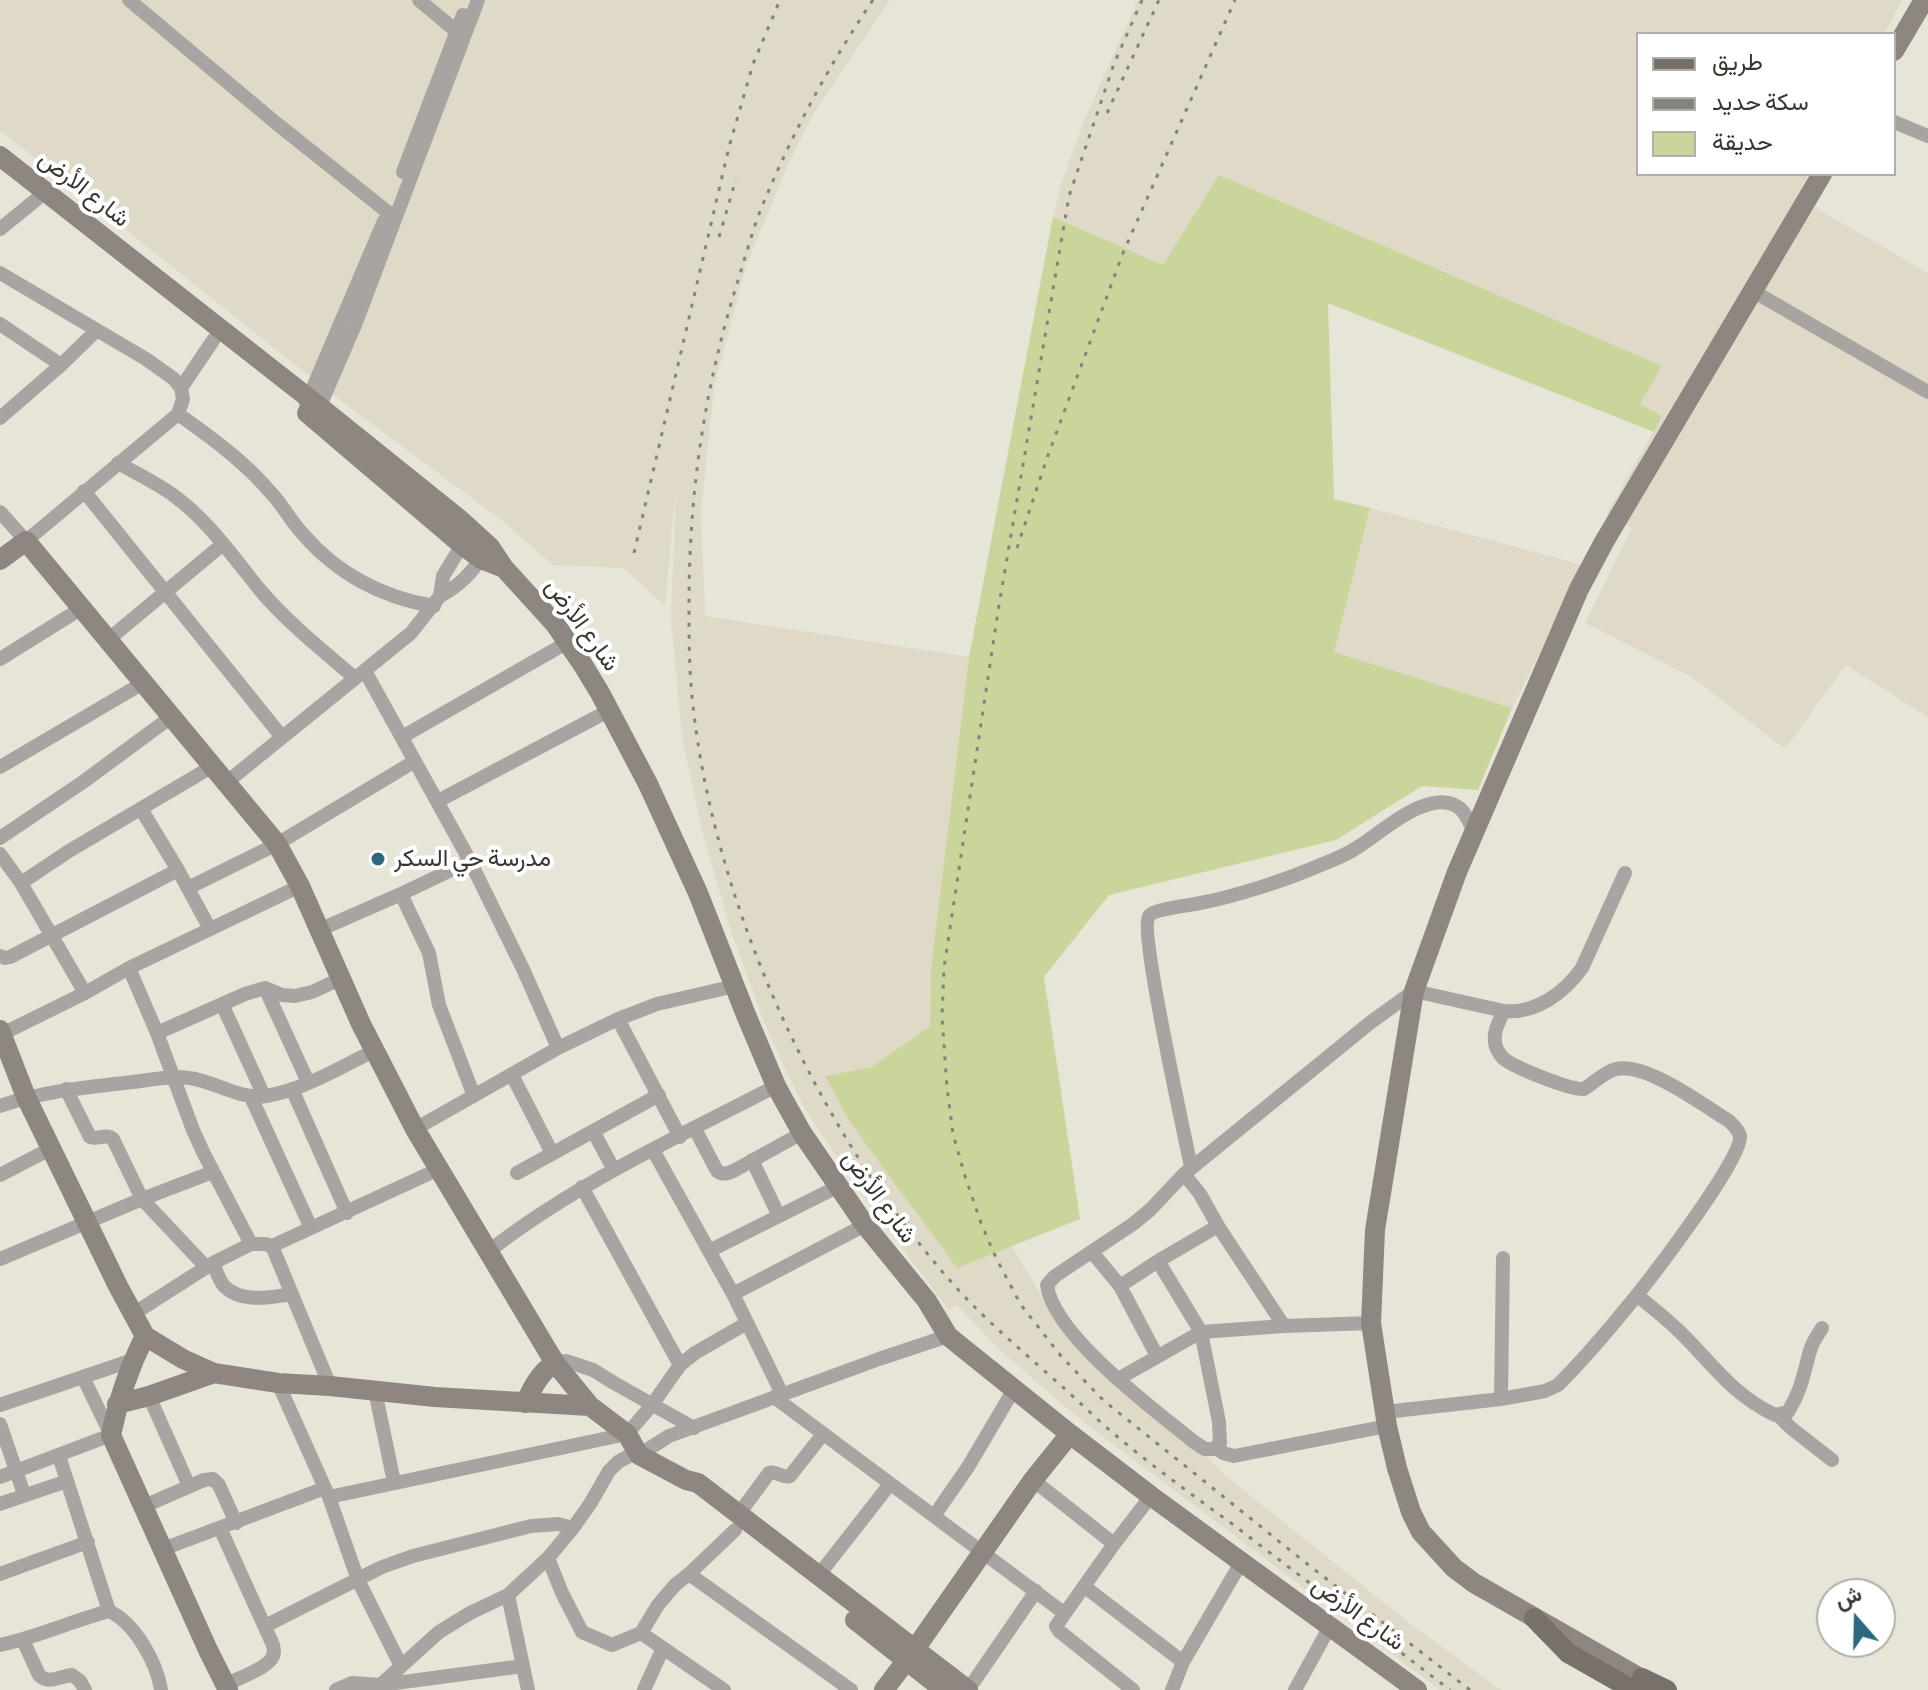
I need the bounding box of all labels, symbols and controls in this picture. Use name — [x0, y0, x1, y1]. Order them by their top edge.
legend — [1636, 32, 1896, 176]
text: طريق — [1712, 51, 1763, 75]
text: سكة حديد — [1712, 91, 1809, 115]
text: حديقة — [1712, 131, 1773, 155]
street label: شارع الأرض — [33, 144, 135, 234]
street label: شارع الأرض — [539, 573, 625, 677]
place label: مدرسة حي السكر — [394, 845, 551, 873]
marker: مدرسة حي السكر — [369, 850, 387, 868]
street label: شارع الأرض — [836, 1145, 922, 1249]
street label: شارع الأرض — [1306, 1571, 1410, 1657]
north arrow — [1816, 1578, 1896, 1658]
text: ش — [1832, 1582, 1865, 1612]

